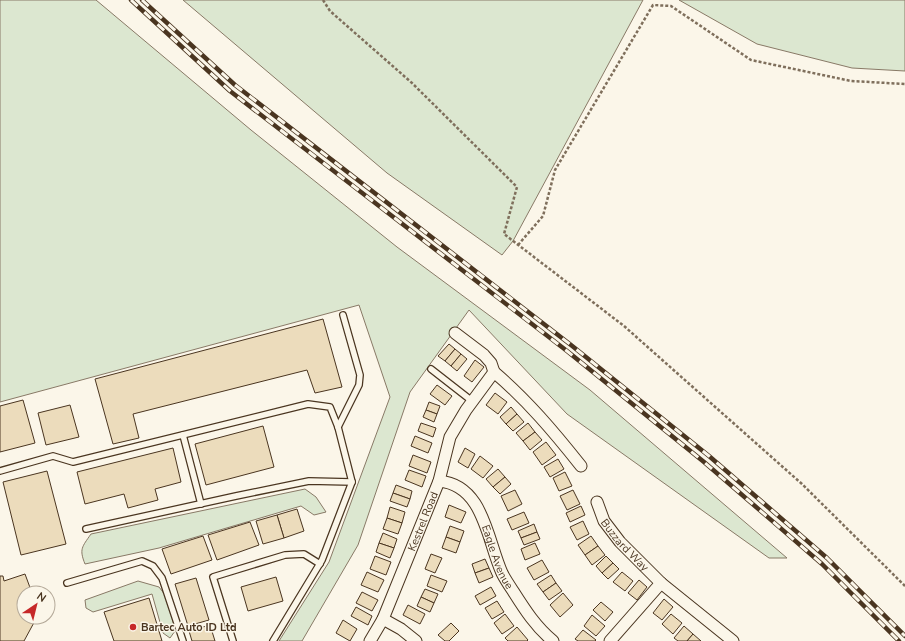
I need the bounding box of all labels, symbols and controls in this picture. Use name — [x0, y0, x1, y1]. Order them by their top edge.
street label: Kestrel Road — [404, 489, 442, 554]
street label: Buzzard Way — [597, 516, 652, 575]
street label: Eagle Avenue — [478, 523, 517, 592]
north arrow — [16, 585, 56, 625]
text: N — [34, 589, 49, 606]
place label: Bartec Auto ID Ltd — [141, 620, 237, 635]
marker: Bartec Auto ID Ltd — [128, 622, 138, 632]

